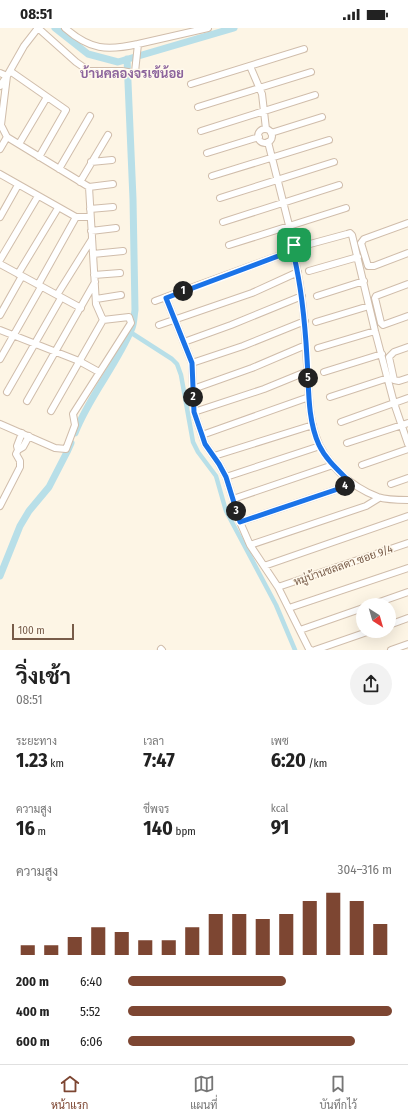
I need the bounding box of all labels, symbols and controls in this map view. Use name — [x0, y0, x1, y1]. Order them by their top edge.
text: 08:51 — [20, 5, 53, 23]
district label: บ้านคลองจรเข้น้อย — [80, 65, 184, 81]
pin — [277, 228, 311, 262]
icon: arrive — [283, 234, 305, 256]
pin: 1 — [173, 281, 193, 301]
text: 1 — [181, 284, 185, 297]
pin: 5 — [298, 368, 318, 388]
text: 5 — [305, 371, 311, 384]
pin: 2 — [183, 387, 203, 407]
text: 2 — [190, 390, 196, 403]
pin: 4 — [335, 476, 355, 496]
text: 4 — [342, 479, 348, 492]
pin: 3 — [226, 501, 246, 521]
text: 3 — [233, 504, 239, 517]
street label: หมู่บ้านชลลดา ซอย 9/4 — [292, 541, 395, 589]
north arrow — [356, 598, 396, 638]
map controls — [356, 598, 396, 638]
scale bar — [12, 622, 74, 641]
text: 100 m — [18, 624, 45, 637]
text: วิ่งเช้า — [16, 663, 71, 690]
button: share — [350, 663, 392, 705]
text: 08:51 — [16, 692, 42, 707]
text: ระยะทาง — [16, 735, 57, 748]
text: เวลา — [143, 735, 164, 748]
text: เพซ — [271, 735, 289, 748]
text: 1.23 — [16, 748, 48, 772]
text: 7:47 — [143, 748, 175, 772]
text: 6:20 — [271, 748, 306, 772]
text: km — [48, 757, 64, 770]
text: /km — [306, 757, 327, 770]
text: kcal — [271, 802, 288, 815]
text: ความสูง — [16, 803, 52, 816]
text: ชีพจร — [143, 803, 169, 816]
text: 91 — [271, 815, 289, 839]
text: 16 — [16, 816, 35, 840]
text: 140 — [143, 816, 173, 840]
text: m — [35, 825, 46, 838]
text: bpm — [173, 825, 196, 838]
text: 304–316 m — [338, 862, 392, 877]
text: ความสูง — [16, 864, 58, 879]
text: 200 m — [16, 974, 49, 989]
text: 6:40 — [80, 974, 102, 989]
text: 400 m — [16, 1004, 50, 1019]
text: 5:52 — [80, 1004, 100, 1019]
text: 600 m — [16, 1034, 50, 1049]
text: 6:06 — [80, 1034, 102, 1049]
tab: หน้าแรก — [51, 1073, 88, 1112]
tab: แผนที่ — [190, 1073, 218, 1112]
tab: บันทึกไว้ — [319, 1073, 357, 1112]

